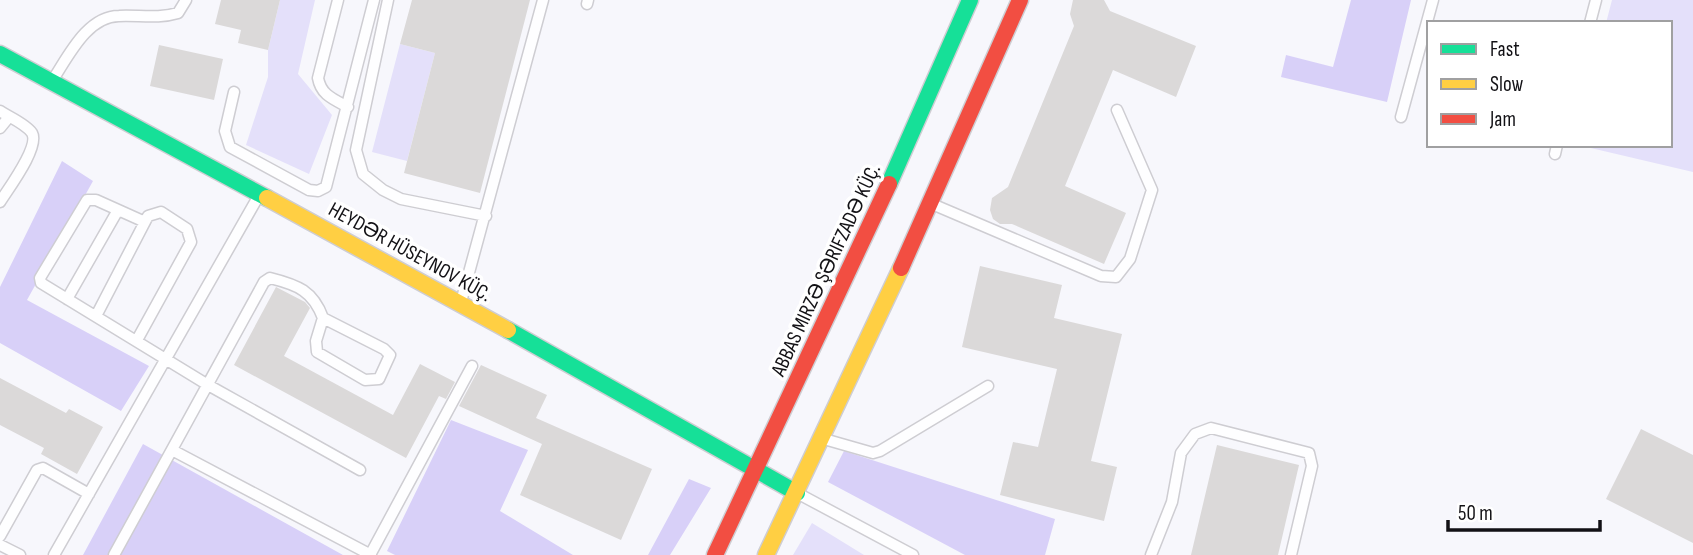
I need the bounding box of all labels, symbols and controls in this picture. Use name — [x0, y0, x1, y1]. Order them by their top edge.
legend — [1427, 21, 1672, 147]
text: Fast — [1490, 37, 1520, 62]
text: Slow — [1490, 72, 1524, 97]
text: Jam — [1489, 107, 1516, 132]
street label: ABBAS MIRZƏ ŞƏRIFZADƏ KÜÇ. — [765, 160, 886, 381]
street label: HEYDƏR HÜSEYNOV KÜÇ. — [324, 197, 496, 307]
scale bar — [1448, 489, 1600, 532]
text: 50 m — [1458, 501, 1493, 526]

